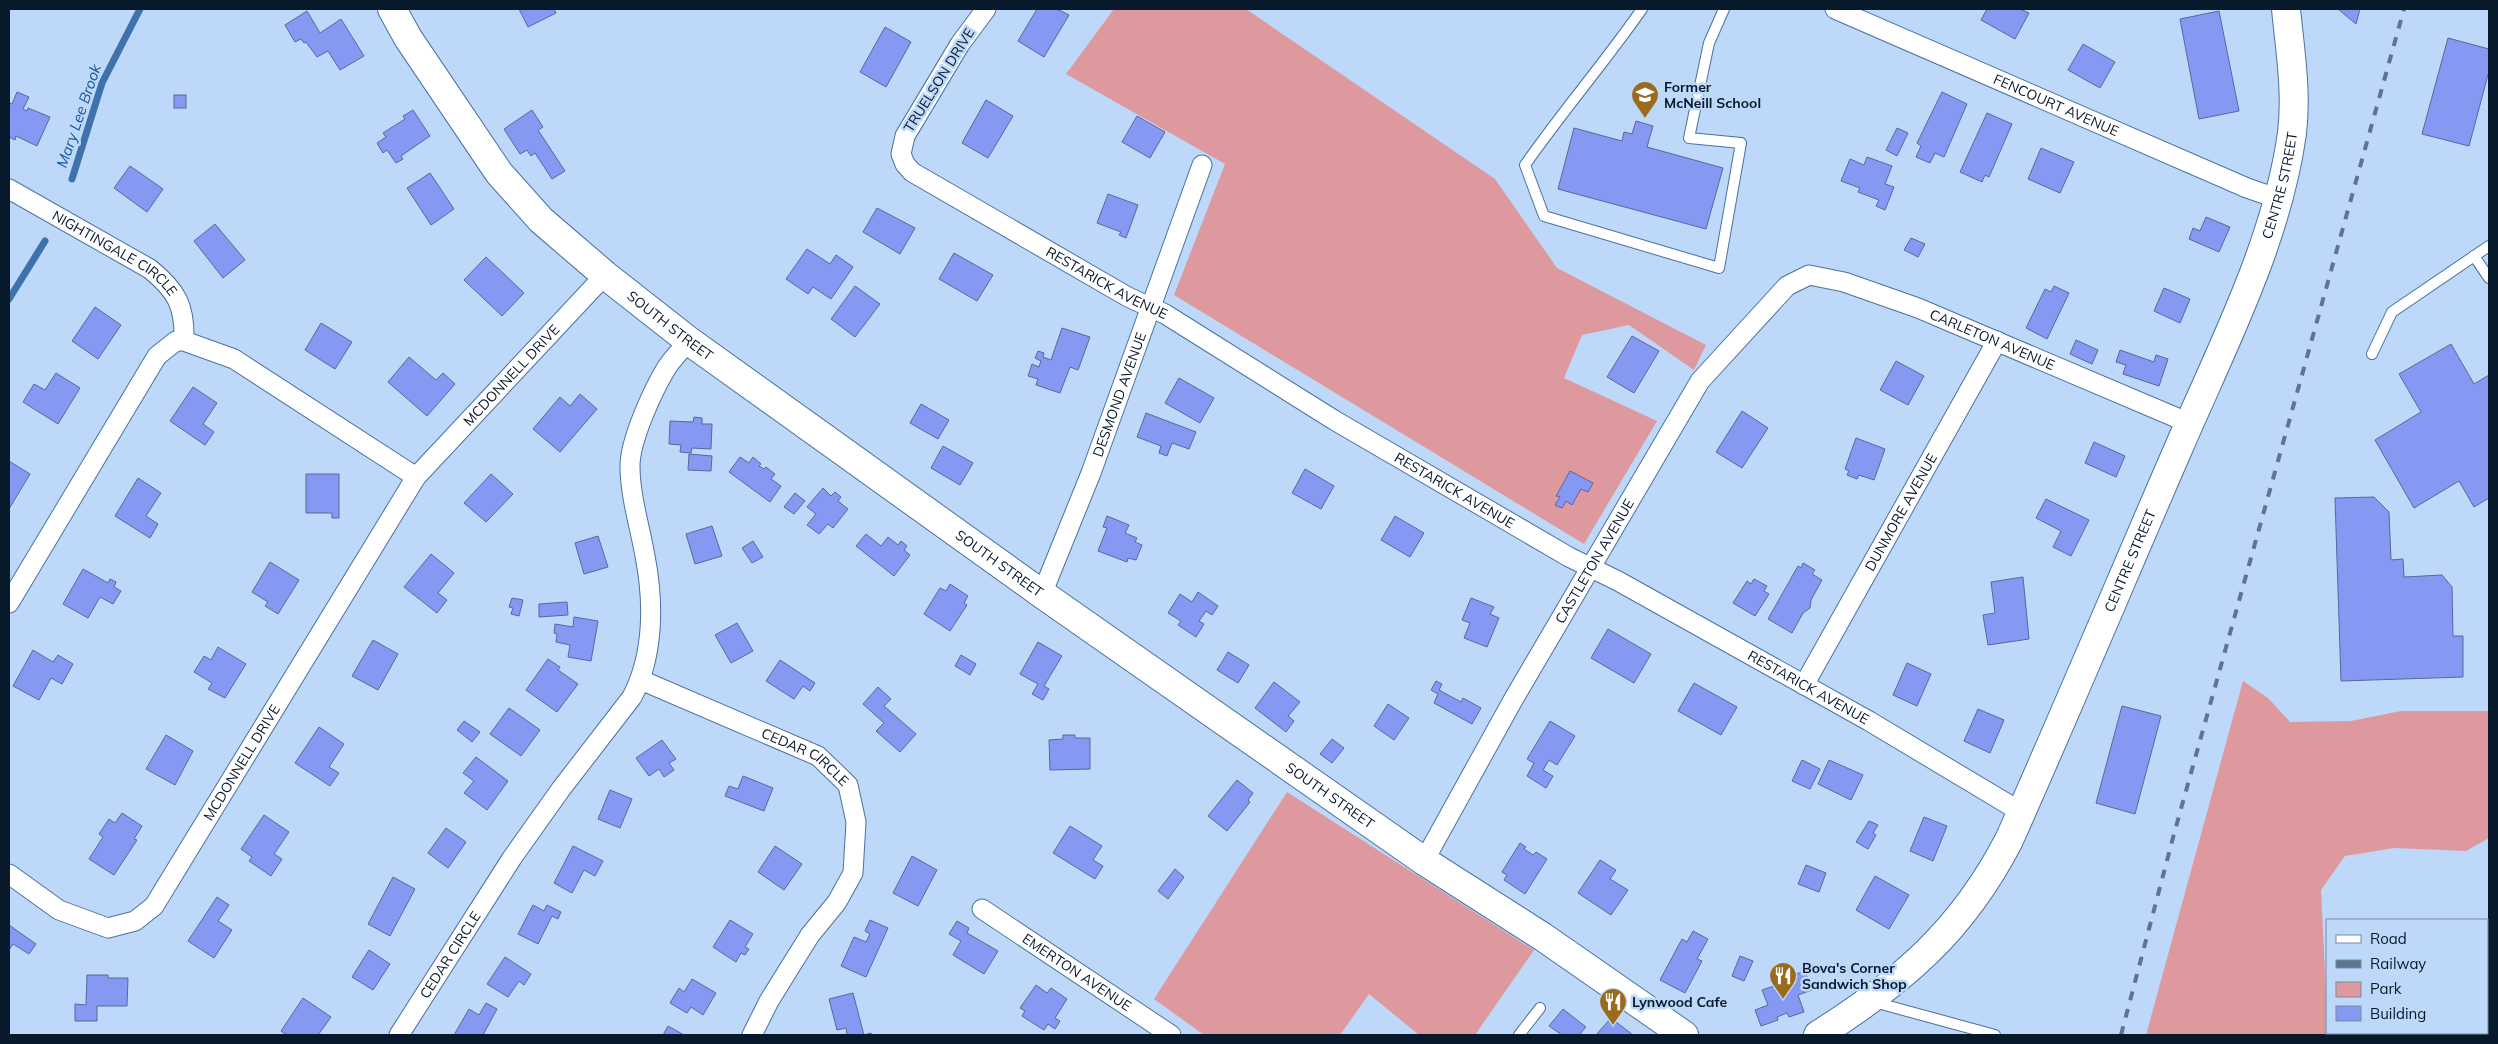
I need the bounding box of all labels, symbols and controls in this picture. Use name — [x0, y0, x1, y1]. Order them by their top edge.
street label: TRUELSON DRIVE — [900, 25, 978, 135]
water label: Mary Lee Brook — [52, 60, 106, 170]
street label: FENCOURT AVENUE — [1991, 70, 2122, 140]
place label: Former McNeill School — [1664, 78, 1761, 112]
school or university icon: Former McNeill School — [1630, 80, 1660, 119]
street label: CENTRE STREET — [2258, 130, 2301, 241]
street label: NIGHTINGALE CIRCLE — [49, 206, 182, 299]
street label: RESTARICK AVENUE — [1043, 243, 1171, 323]
street label: SOUTH STREET — [624, 287, 717, 365]
street label: CARLETON AVENUE — [1927, 305, 2058, 374]
street label: MCDONNELL DRIVE — [459, 321, 563, 430]
street label: DESMOND AVENUE — [1089, 330, 1150, 459]
street label: RESTARICK AVENUE — [1391, 448, 1518, 532]
street label: DUNMORE AVENUE — [1861, 450, 1941, 574]
street label: CASTLETON AVENUE — [1551, 495, 1638, 627]
street label: CENTRE STREET — [2100, 506, 2160, 615]
street label: SOUTH STREET — [952, 526, 1047, 601]
street label: RESTARICK AVENUE — [1745, 646, 1872, 728]
street label: MCDONNELL DRIVE — [199, 701, 284, 824]
street label: CEDAR CIRCLE — [759, 724, 853, 790]
street label: SOUTH STREET — [1282, 758, 1378, 833]
street label: CEDAR CIRCLE — [416, 908, 485, 1002]
legend — [2326, 919, 2488, 1034]
street label: EMERTON AVENUE — [1019, 929, 1135, 1015]
text: Road — [2370, 929, 2407, 948]
text: Railway — [2370, 954, 2426, 973]
place label: Bova's Corner Sandwich Shop — [1802, 959, 1907, 993]
restaurant icon: Bova's Corner Sandwich Shop — [1768, 961, 1798, 1000]
text: Park — [2370, 979, 2402, 998]
restaurant icon: Lynwood Cafe — [1598, 987, 1628, 1026]
place label: Lynwood Cafe — [1632, 993, 1727, 1011]
text: Building — [2370, 1004, 2426, 1023]

